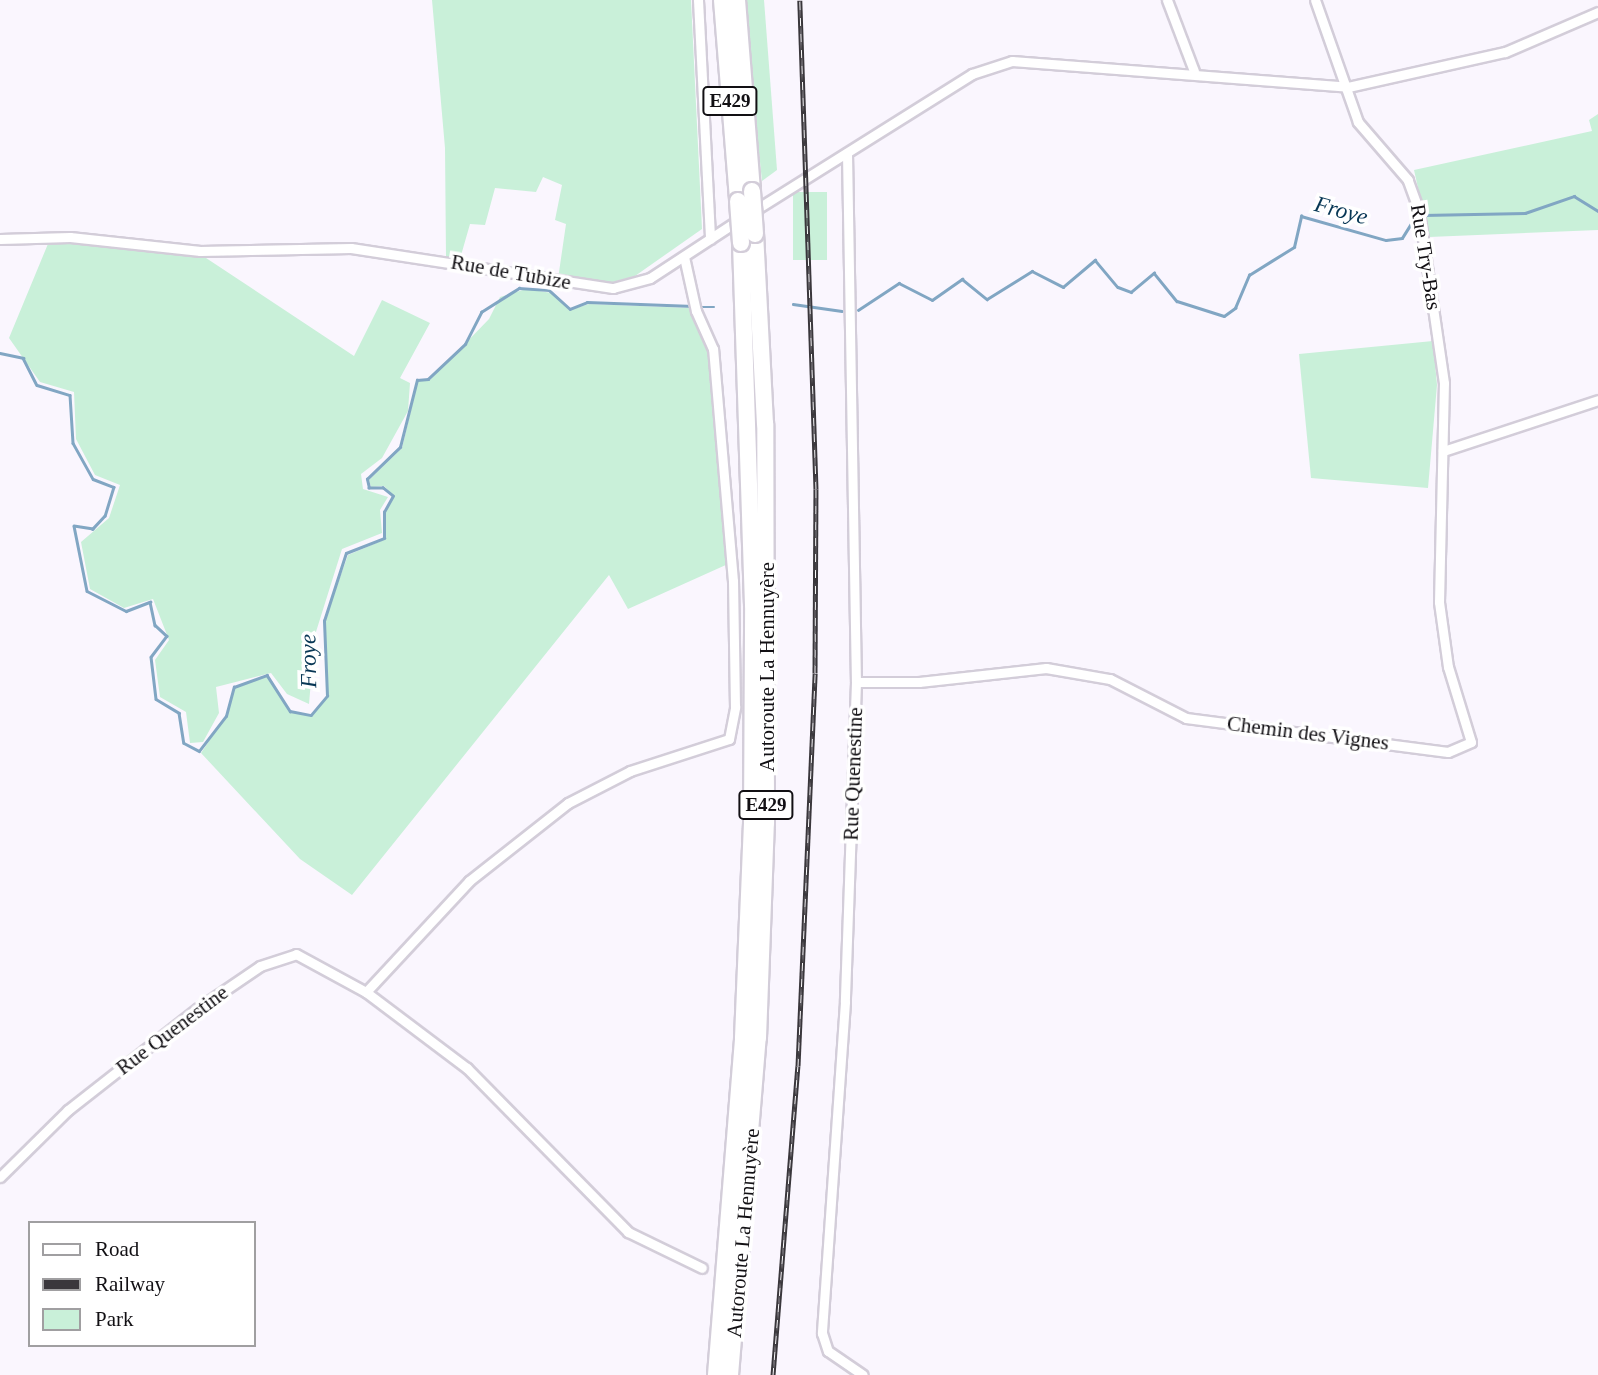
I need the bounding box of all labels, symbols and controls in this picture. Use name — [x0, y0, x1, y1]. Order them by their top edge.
road number: E429 — [702, 86, 758, 116]
water label: Froye — [1311, 191, 1371, 231]
street label: Rue Try-Bas — [1405, 202, 1447, 312]
street label: Rue de Tubize — [449, 249, 573, 295]
street label: Autoroute La Hennuyère — [754, 562, 780, 772]
water label: Froye — [295, 634, 323, 688]
street label: Rue Quenestine — [838, 707, 868, 841]
street label: Chemin des Vignes — [1225, 711, 1391, 755]
road number: E429 — [738, 790, 794, 820]
street label: Rue Quenestine — [111, 980, 233, 1080]
street label: Autoroute La Hennuyère — [721, 1127, 765, 1339]
legend — [28, 1221, 256, 1347]
text: Road — [95, 1237, 139, 1261]
text: Railway — [95, 1272, 165, 1296]
text: Park — [95, 1307, 134, 1331]

